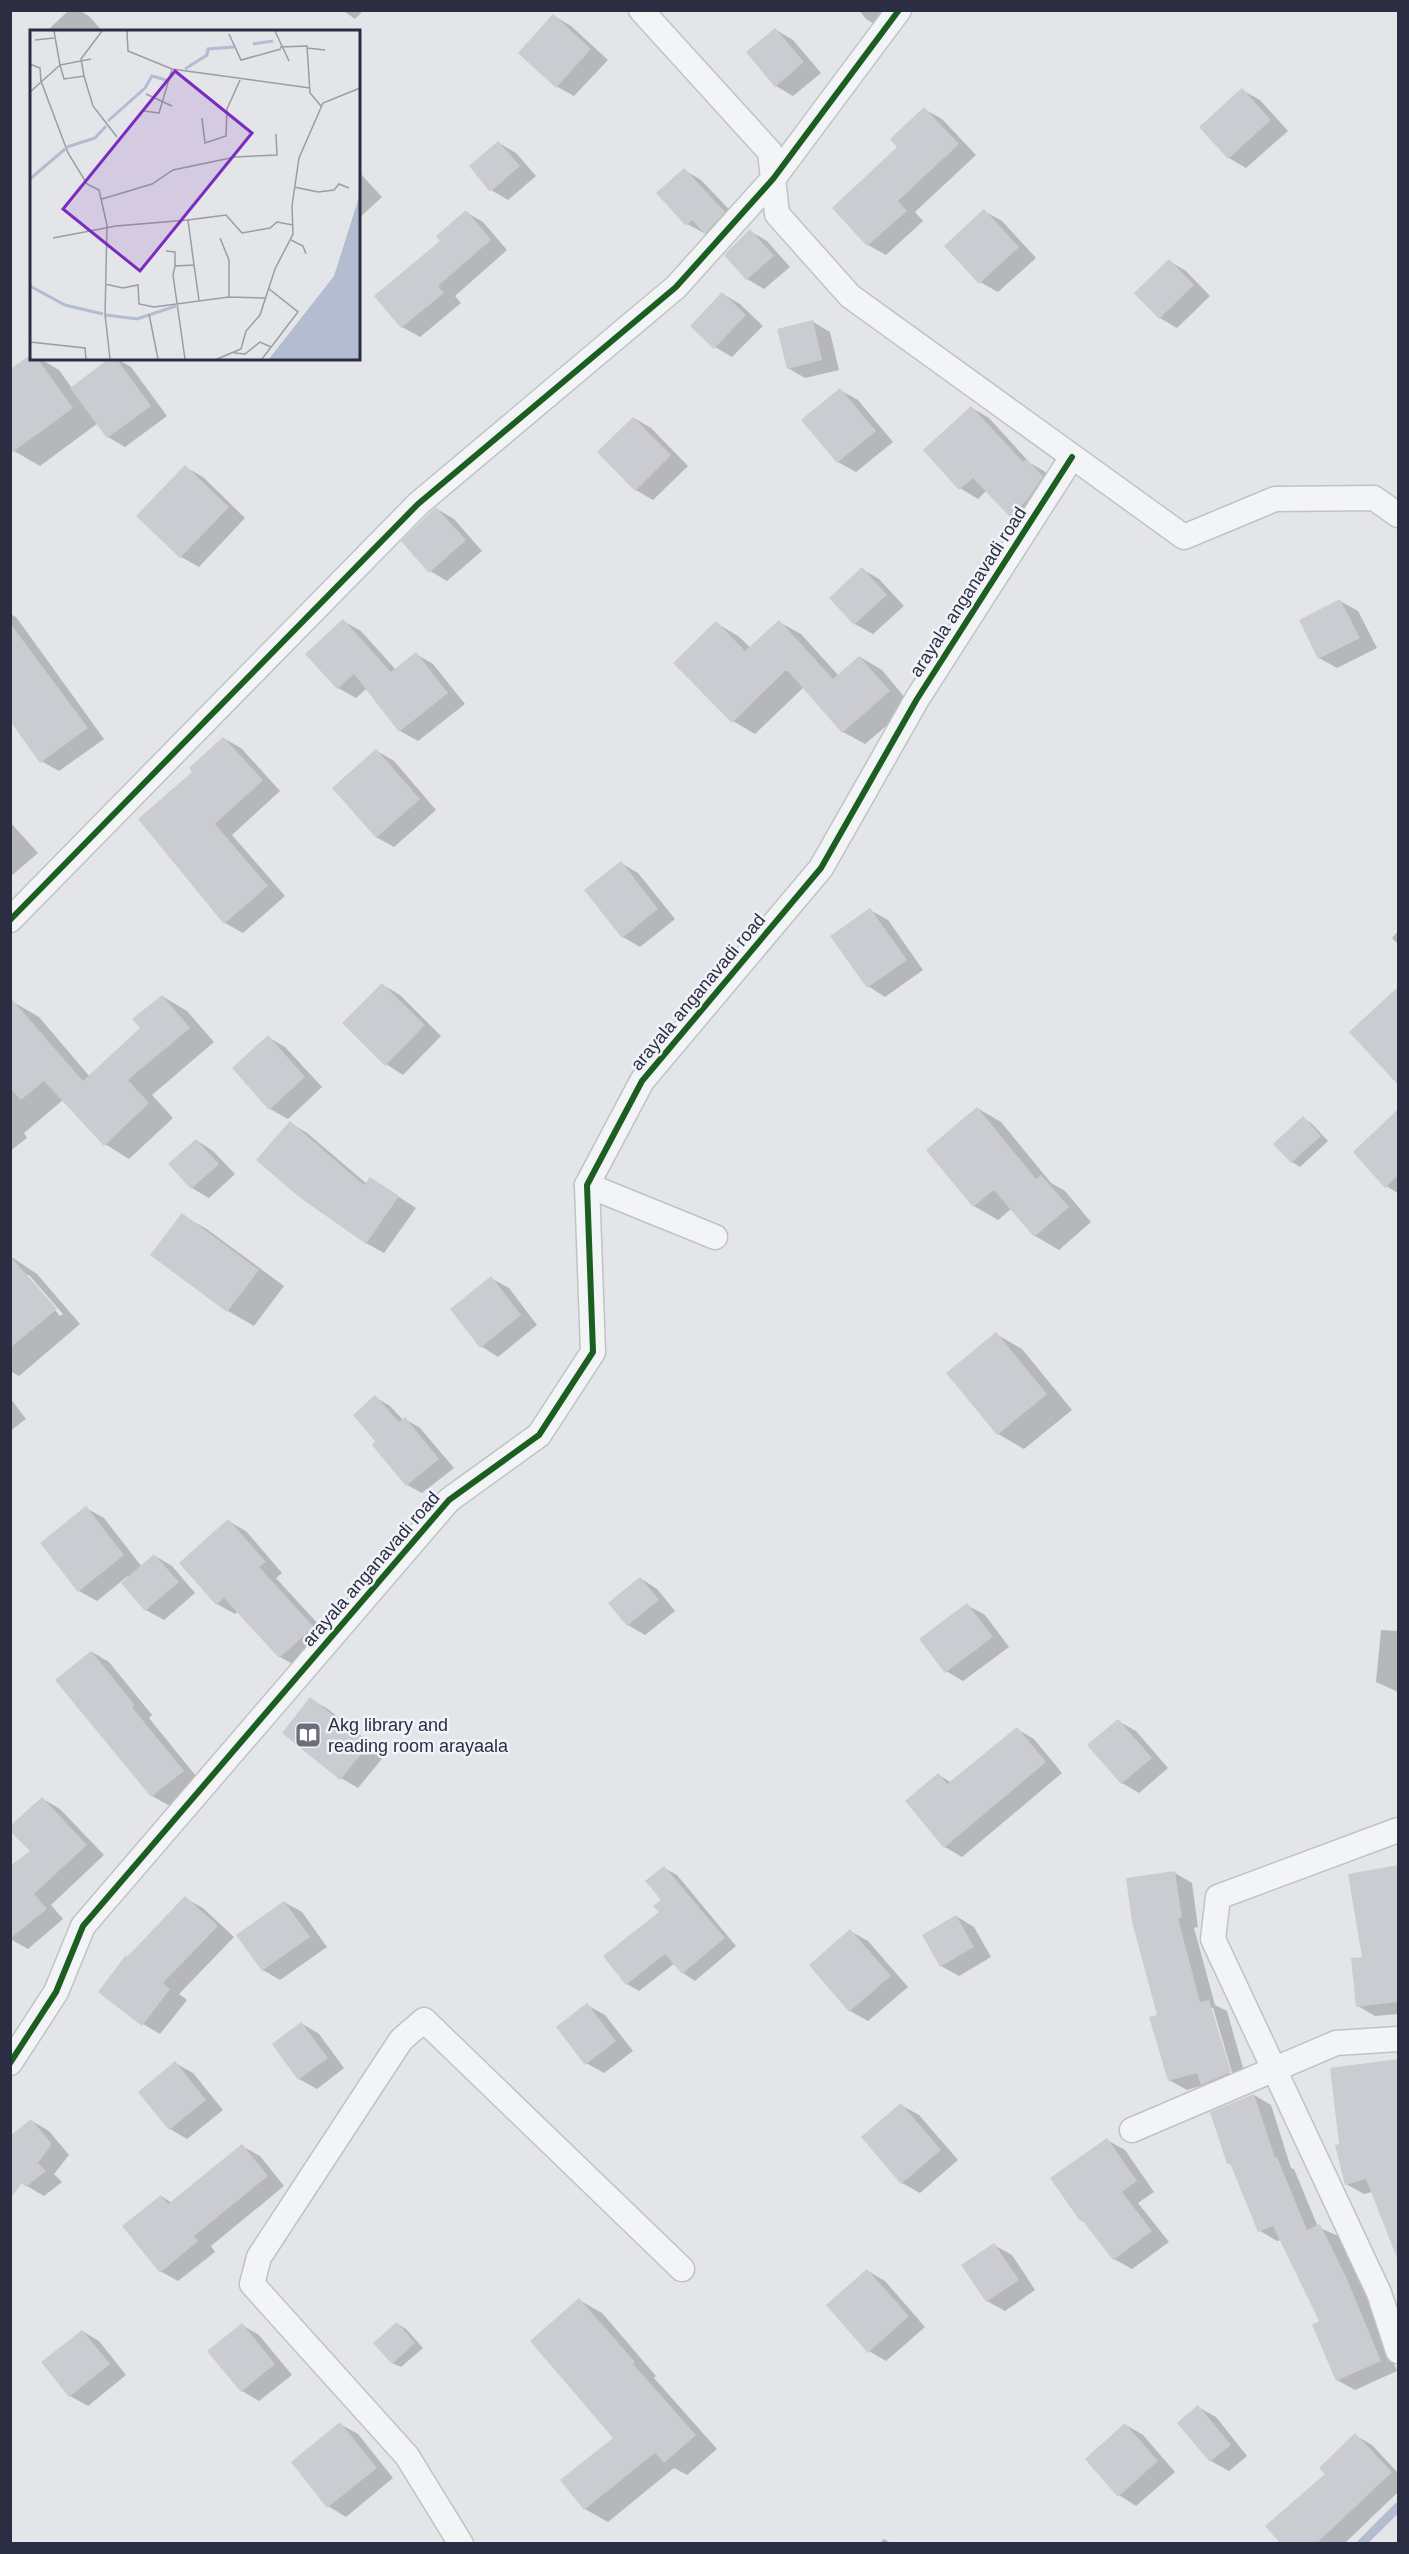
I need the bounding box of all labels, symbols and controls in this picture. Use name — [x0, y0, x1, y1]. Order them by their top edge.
inset map — [30, 30, 360, 360]
street label: arayala anganavadi road — [906, 503, 1030, 681]
street label: arayala anganavadi road — [627, 910, 769, 1074]
street label: arayala anganavadi road — [298, 1488, 444, 1650]
place label: Akg library and reading room arayaala — [328, 1715, 509, 1756]
library icon: Akg library and reading room arayaala — [293, 1720, 323, 1750]

